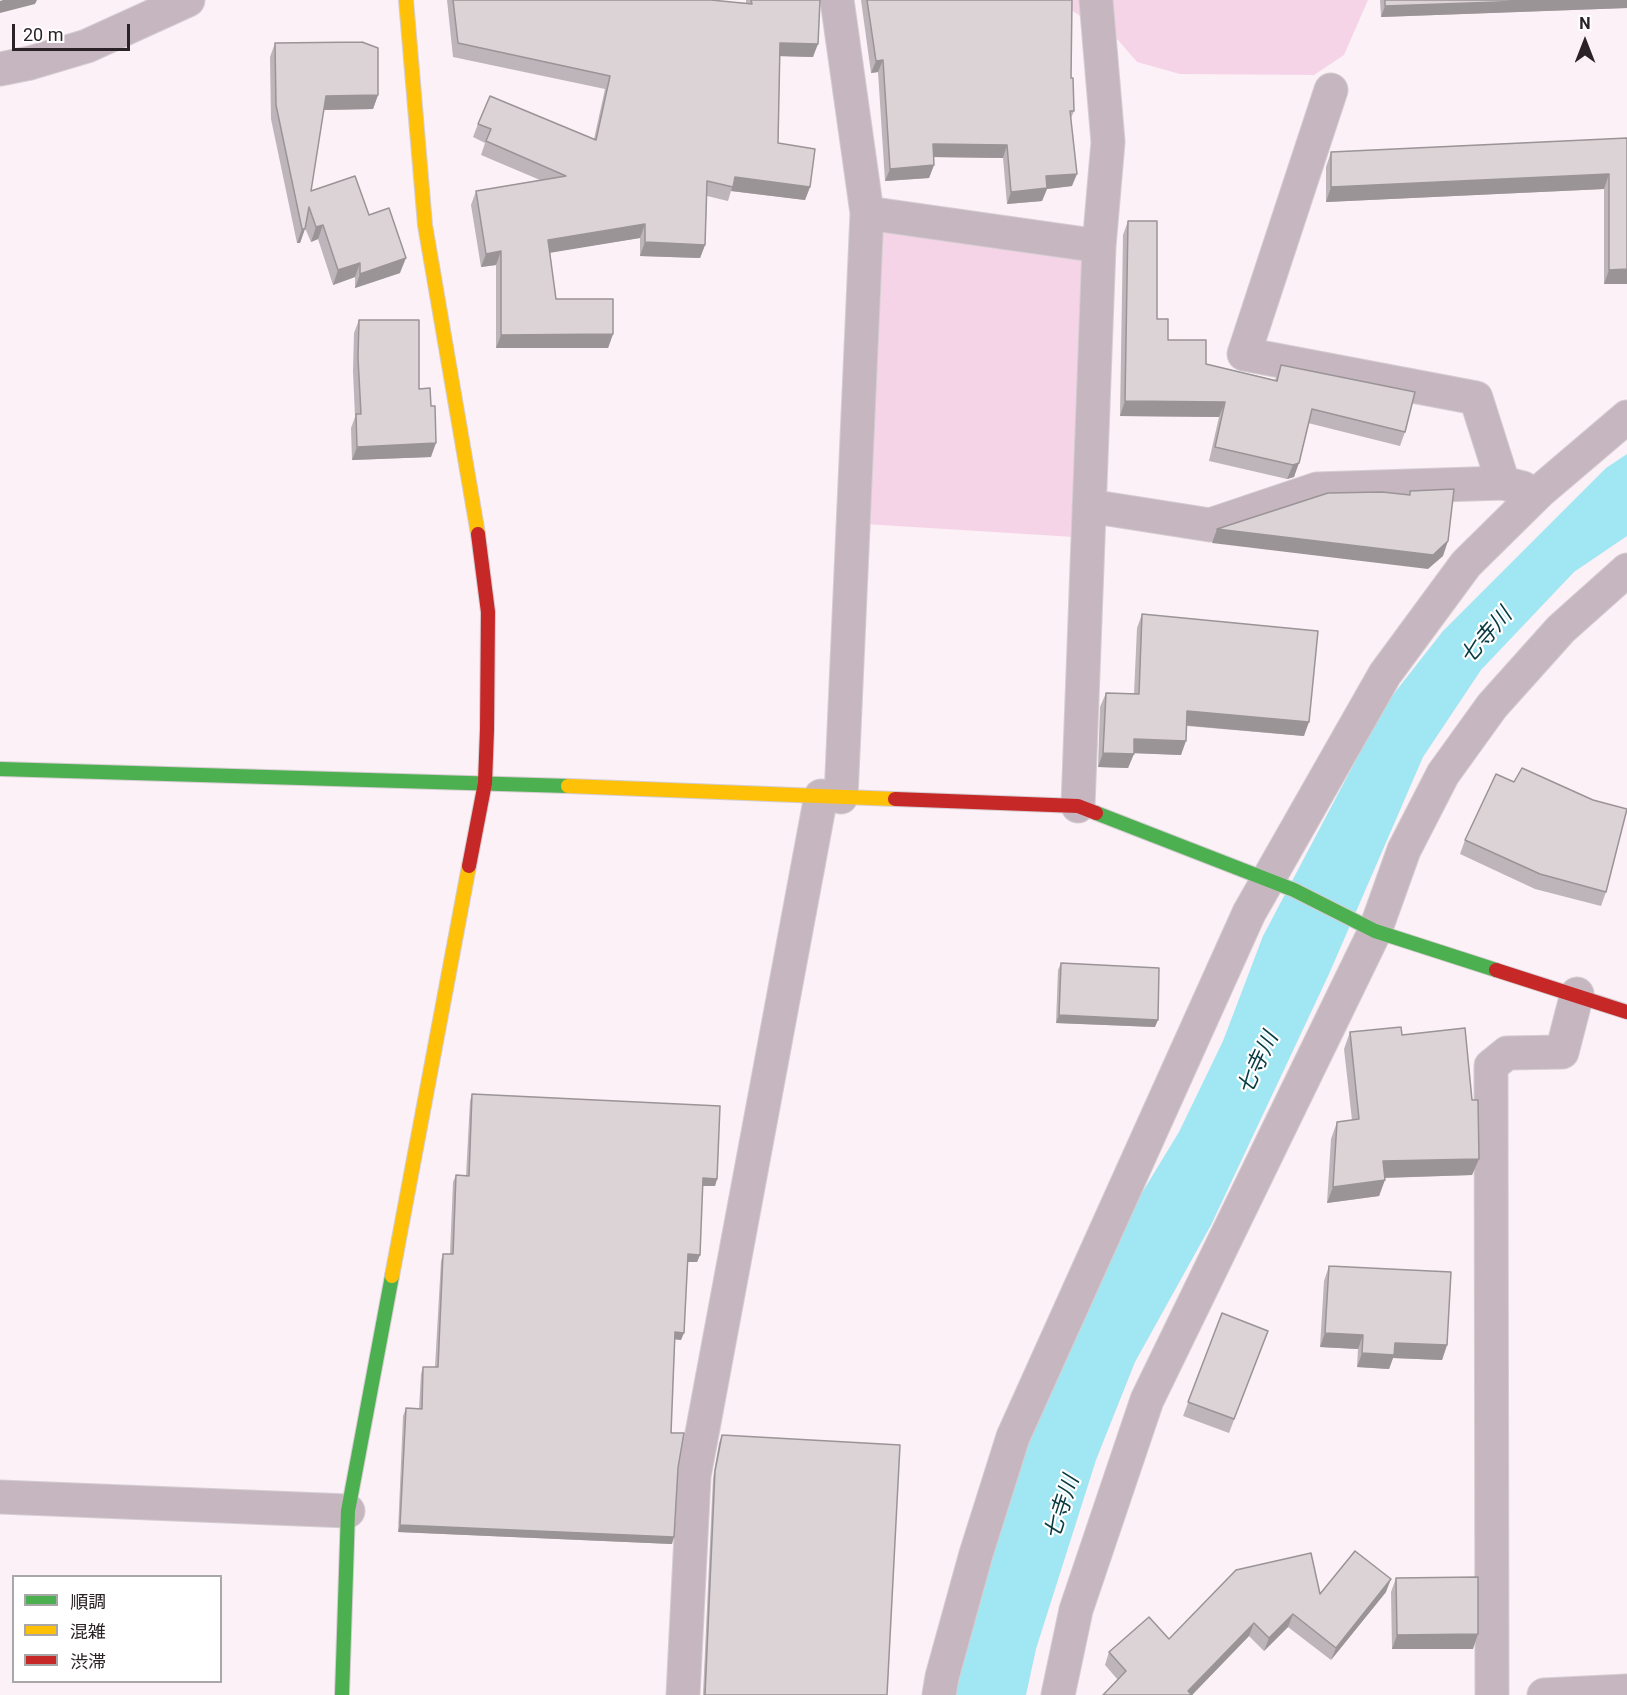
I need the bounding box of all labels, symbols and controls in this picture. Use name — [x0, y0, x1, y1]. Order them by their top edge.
scale bar — [15, 12, 134, 50]
north arrow — [1555, 12, 1615, 72]
text: N — [1579, 14, 1591, 33]
text: 20 m — [23, 24, 63, 45]
water label: 七寺川 — [1455, 603, 1519, 671]
water label: 七寺川 — [1233, 1029, 1285, 1099]
water label: 七寺川 — [1040, 1473, 1086, 1543]
legend — [12, 1575, 222, 1683]
text: 順調 — [70, 1591, 106, 1612]
text: 混雑 — [70, 1621, 106, 1642]
text: 渋滞 — [70, 1651, 106, 1672]

